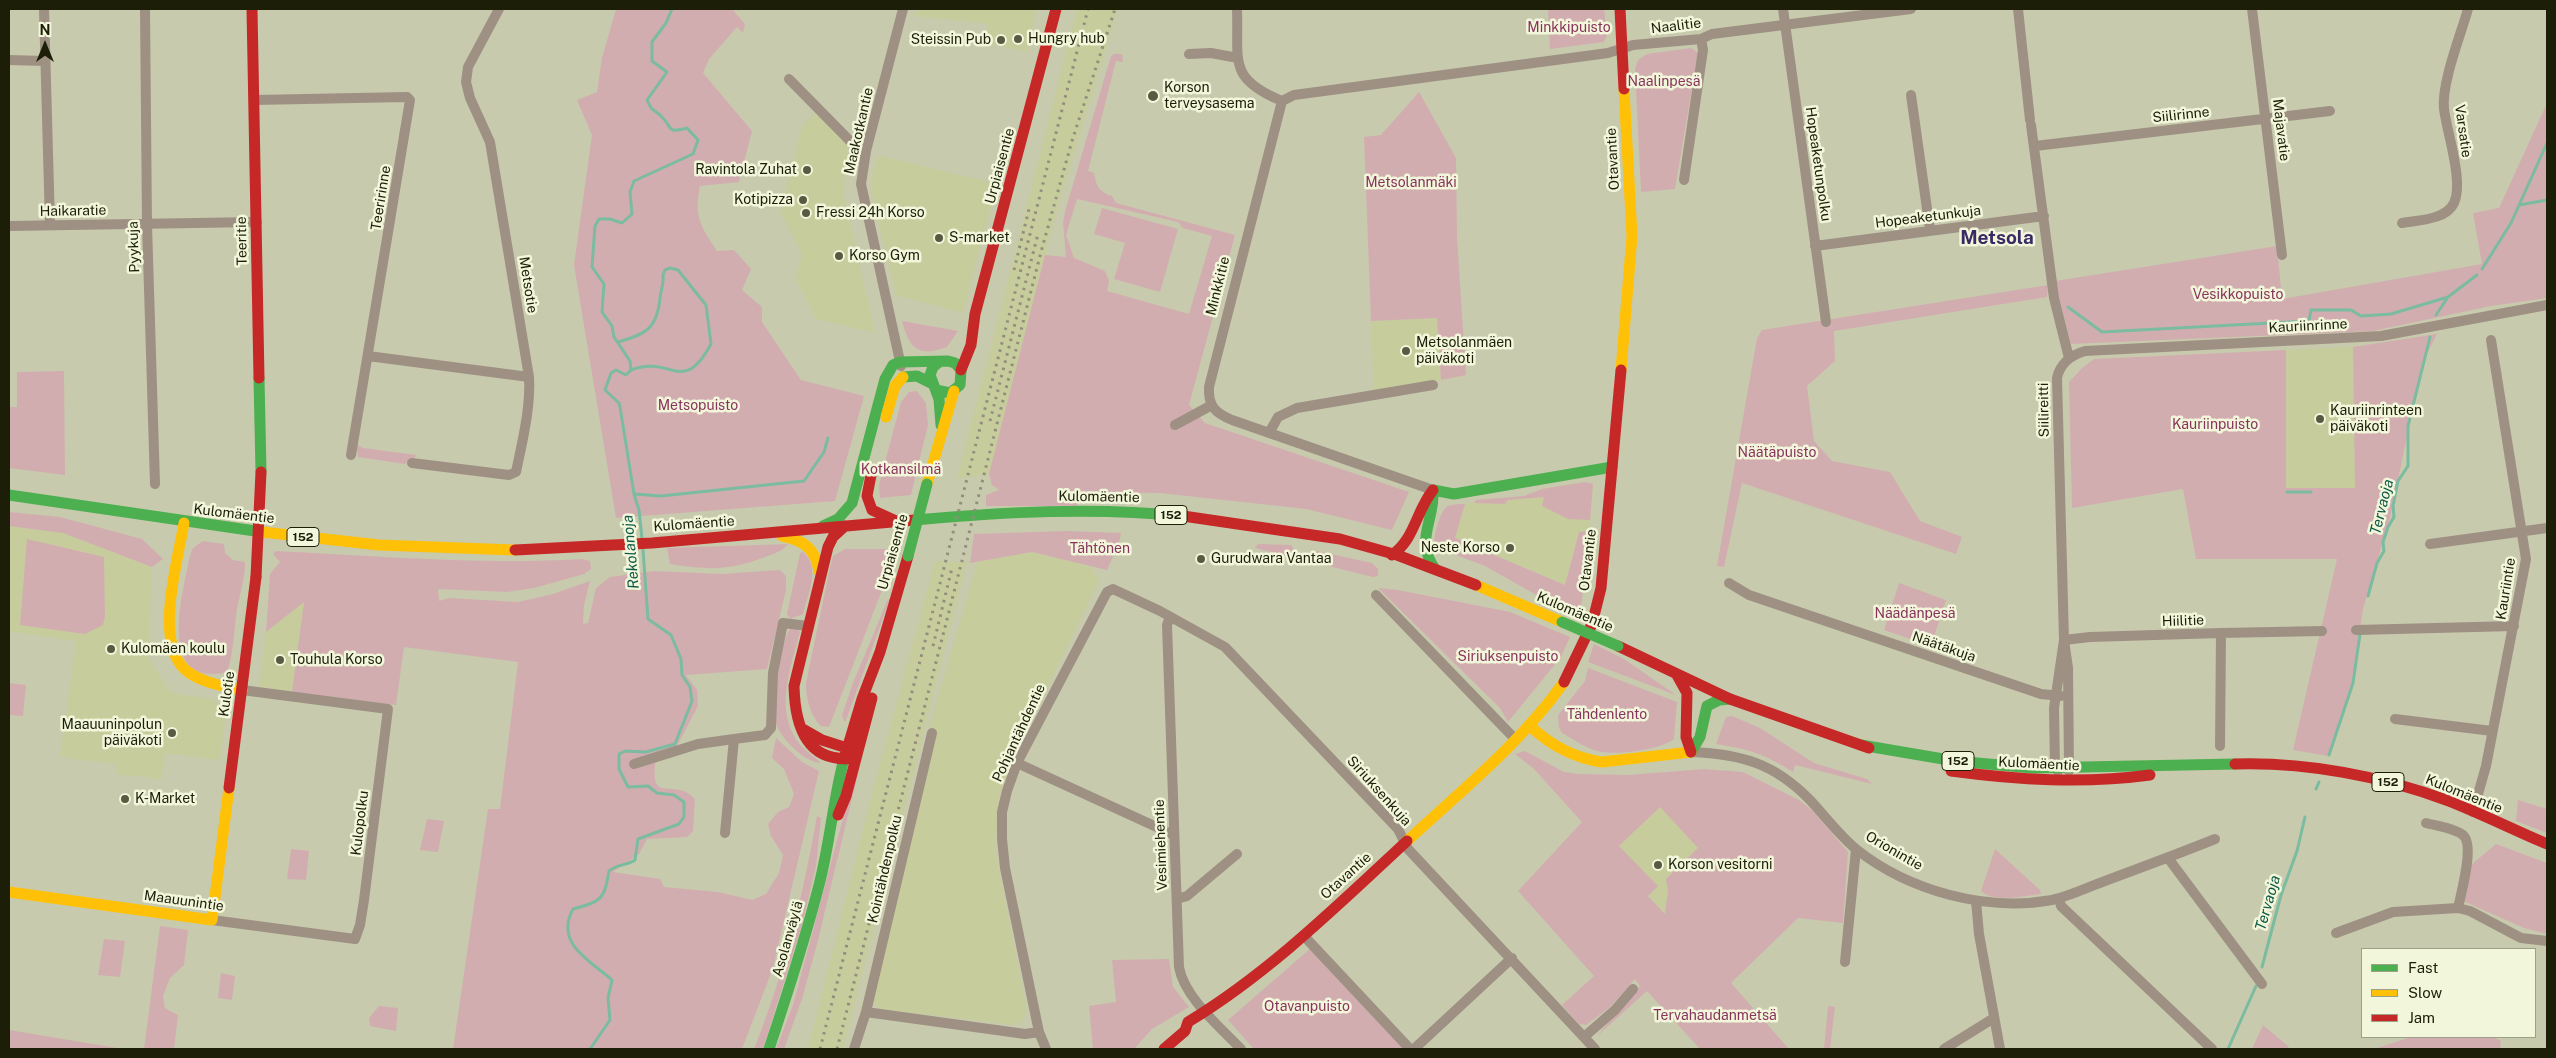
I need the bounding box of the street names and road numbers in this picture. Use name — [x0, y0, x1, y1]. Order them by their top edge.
street label: Naalitie — [1650, 15, 1702, 37]
street label: Maakotkantie — [841, 86, 877, 176]
street label: Majavatie — [2269, 98, 2293, 162]
street label: Varsatie — [2451, 103, 2475, 159]
street label: Siilirinne — [2152, 104, 2210, 126]
street label: Hopeaketunpolku — [1802, 106, 1834, 222]
street label: Urpiaisentie — [982, 126, 1018, 206]
street label: Otavantie — [1603, 127, 1623, 191]
street label: Teeririnne — [368, 164, 394, 232]
street label: Haikaratie — [39, 202, 107, 220]
street label: Hopeaketunkuja — [1874, 202, 1982, 232]
street label: Teeritie — [233, 216, 251, 266]
street label: Pyykuja — [125, 221, 143, 273]
street label: Minkkitie — [1203, 255, 1233, 317]
street label: Metsotie — [515, 256, 541, 314]
street label: Kauriinrinne — [2268, 316, 2348, 336]
street label: Siilireitti — [2035, 383, 2053, 437]
street label: Kulomäentie — [1058, 488, 1140, 506]
street label: Kulomäentie — [193, 501, 275, 527]
road number: 152 — [1155, 506, 1187, 524]
street label: Urpiaisentie — [874, 512, 912, 592]
street label: Kulomäentie — [653, 513, 735, 535]
road number: 152 — [287, 528, 319, 546]
street label: Otavantie — [1576, 528, 1600, 592]
street label: Kauriintie — [2493, 557, 2519, 621]
street label: Kulomäentie — [1534, 588, 1616, 636]
street label: Hiilitie — [2162, 612, 2204, 630]
street label: Näätäkuja — [1910, 628, 1978, 666]
street label: Kulotie — [216, 670, 238, 718]
street label: Pohjantähdentie — [989, 681, 1049, 785]
road number: 152 — [1942, 751, 1974, 770]
street label: Siriuksenkuja — [1343, 753, 1415, 829]
street label: Kulomäentie — [1998, 753, 2080, 775]
street label: Kulomäentie — [2423, 771, 2505, 817]
road number: 152 — [2372, 772, 2404, 792]
street label: Kulopolku — [348, 790, 372, 856]
street label: Vesimiehentie — [1151, 799, 1171, 891]
street label: Kointähdenpolku — [864, 813, 906, 925]
street label: Orionintie — [1862, 828, 1926, 874]
street label: Otavantie — [1317, 849, 1375, 903]
street label: Maauunintie — [143, 887, 225, 915]
street label: Asolanväylä — [769, 899, 807, 979]

